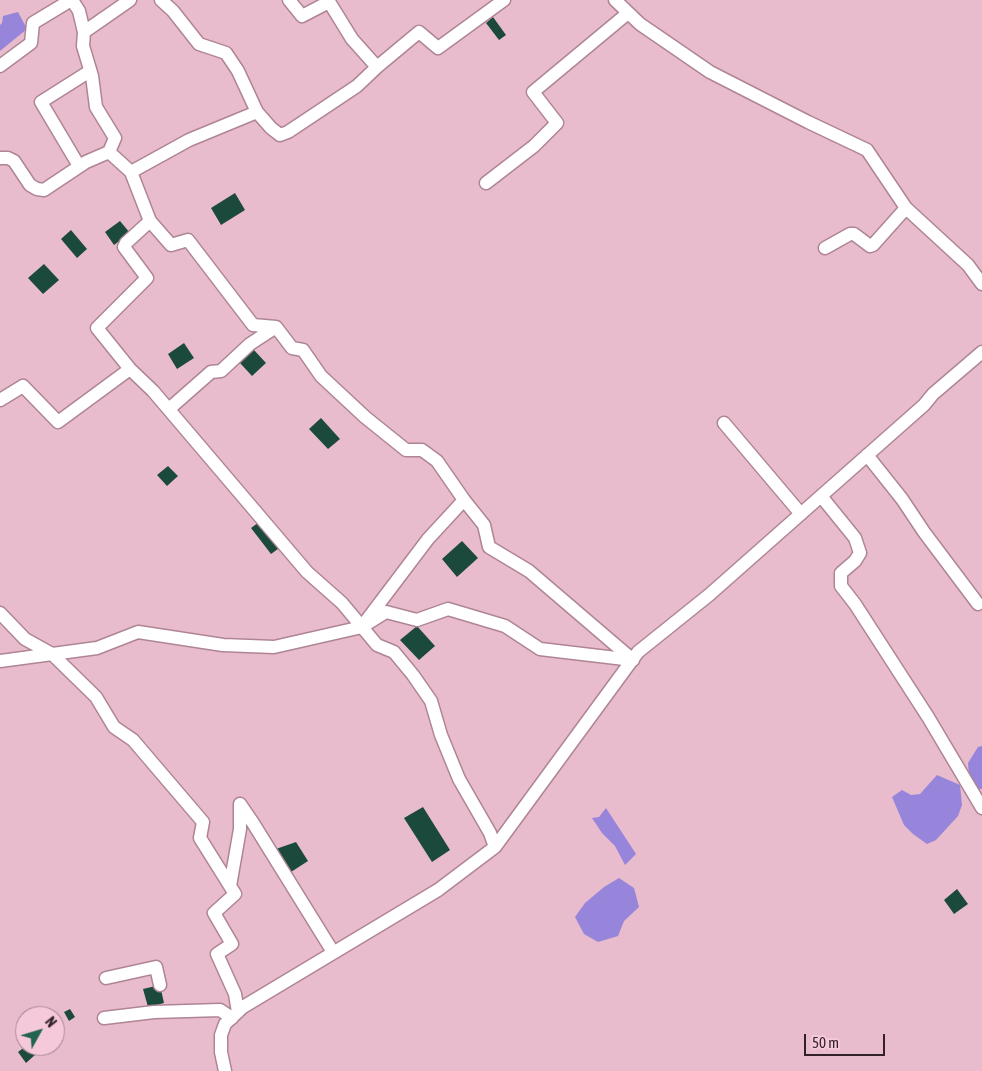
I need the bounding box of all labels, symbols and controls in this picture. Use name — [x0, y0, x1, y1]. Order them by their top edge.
north arrow — [15, 1006, 65, 1056]
text: N — [42, 1014, 60, 1030]
scale bar — [807, 1024, 888, 1056]
text: 50 m — [812, 1034, 839, 1051]

